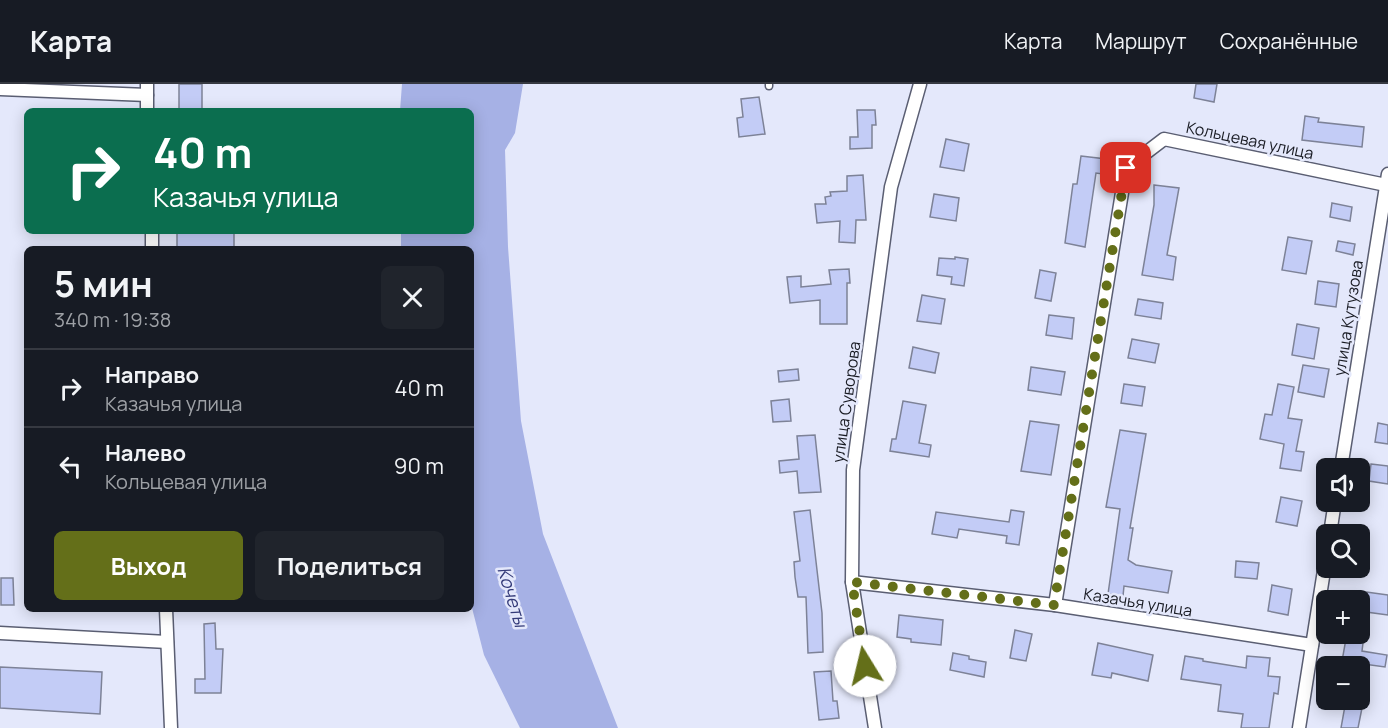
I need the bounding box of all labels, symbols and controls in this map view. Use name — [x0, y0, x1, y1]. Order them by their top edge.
text: Карта — [30, 22, 112, 60]
text: Карта — [1004, 27, 1062, 55]
text: Маршрут — [1095, 27, 1187, 55]
text: Сохранённые — [1220, 27, 1358, 55]
street label: Кольцевая улица — [1184, 116, 1316, 164]
text: 40 m — [153, 123, 252, 181]
icon: right — [54, 132, 132, 210]
pin — [1100, 142, 1151, 193]
icon: arrive — [1109, 151, 1142, 184]
text: Казачья улица — [153, 178, 338, 215]
street label: улица Кутузова — [1328, 258, 1368, 378]
text: 5 мин — [54, 259, 153, 308]
button: close — [381, 266, 444, 329]
text: 340 m · 19:38 — [54, 306, 171, 333]
street label: улица Суворова — [827, 340, 865, 464]
text: Направо — [105, 360, 199, 390]
icon: right — [54, 372, 87, 405]
text: 40 m — [395, 373, 444, 403]
text: Казачья улица — [105, 390, 242, 417]
text: Налево — [105, 438, 186, 468]
icon: left — [54, 450, 87, 483]
text: 90 m — [394, 451, 444, 481]
map controls — [1316, 458, 1370, 710]
button: sound — [1316, 458, 1370, 512]
text: Кольцевая улица — [105, 468, 267, 495]
button: search — [1316, 524, 1370, 578]
button: Выход — [54, 531, 243, 600]
button: Поделиться — [255, 531, 444, 600]
water label: Кочеты — [492, 564, 534, 632]
street label: Казачья улица — [1082, 583, 1194, 621]
button: + — [1316, 590, 1370, 644]
position arrow — [833, 634, 897, 698]
button: − — [1316, 656, 1370, 710]

